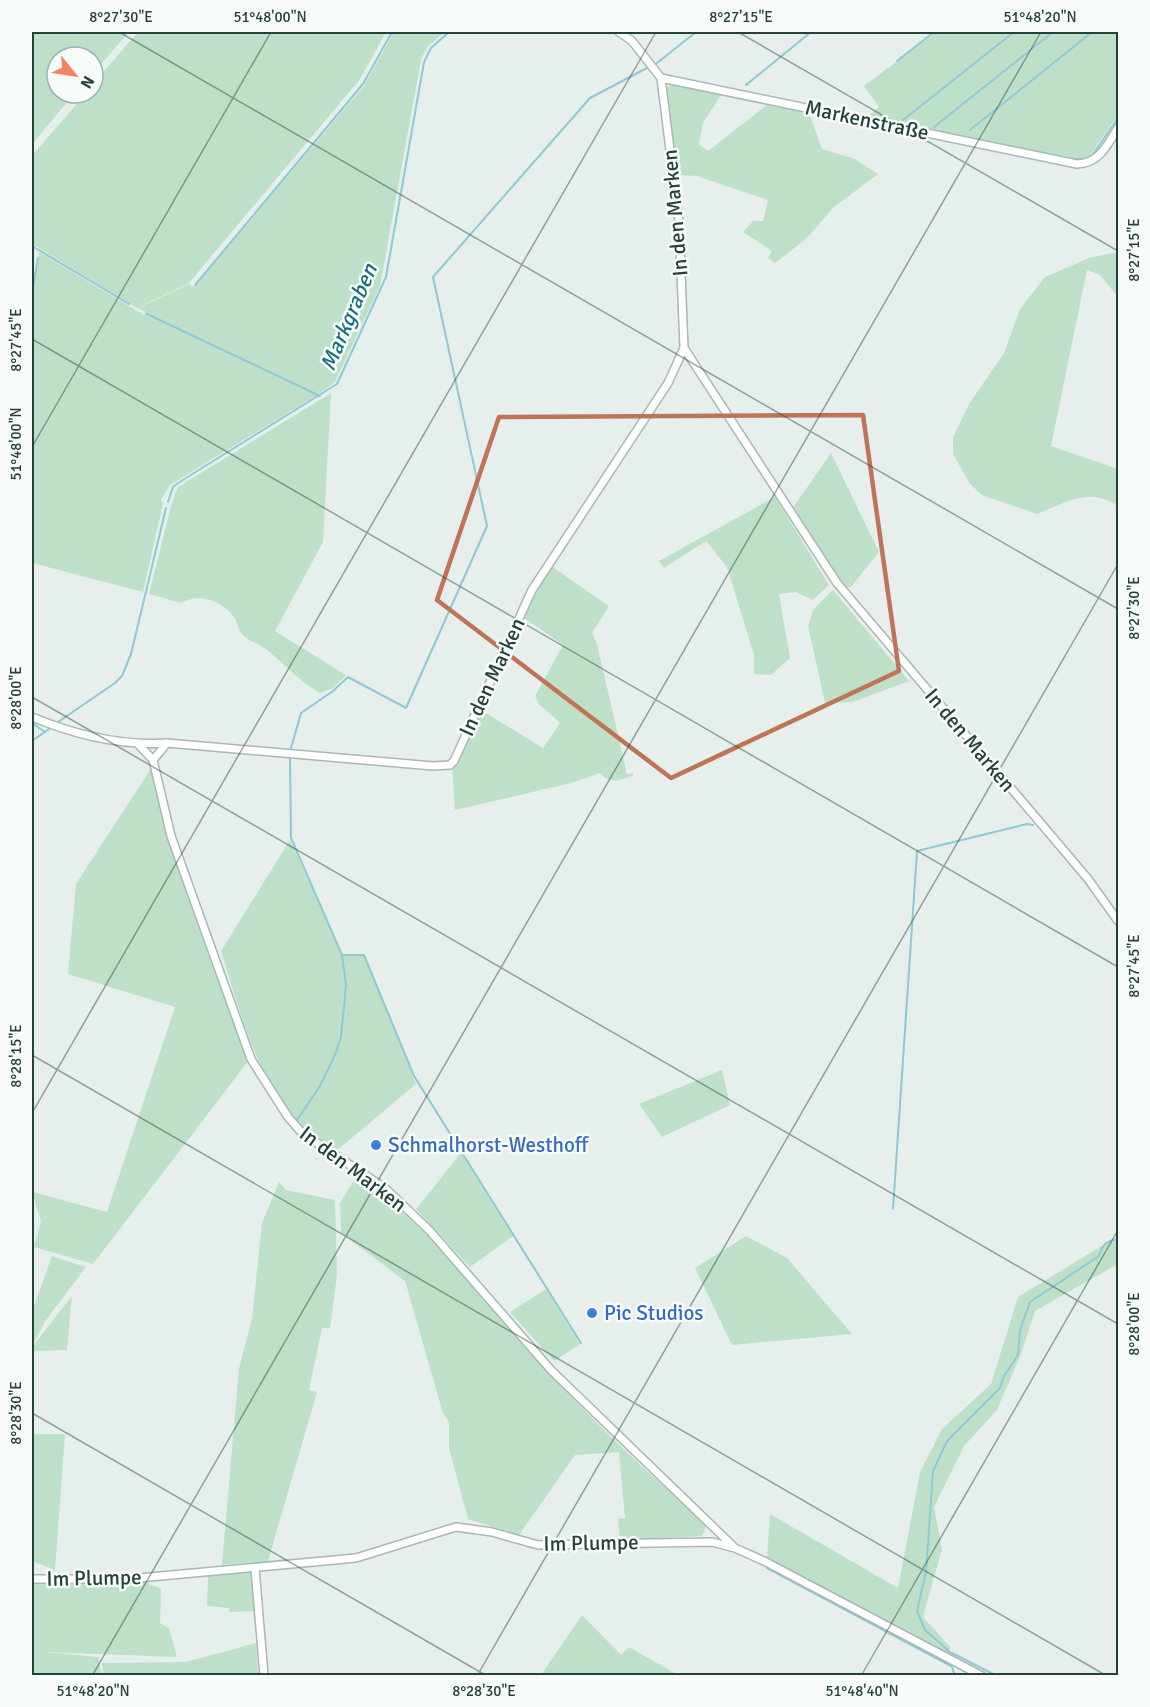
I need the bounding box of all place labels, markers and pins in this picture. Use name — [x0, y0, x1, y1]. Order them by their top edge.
place label: Schmalhorst-Westhoff — [388, 1132, 590, 1158]
marker: Schmalhorst-Westhoff — [369, 1138, 383, 1152]
place label: Pic Studios — [604, 1300, 704, 1326]
marker: Pic Studios — [585, 1306, 599, 1320]

